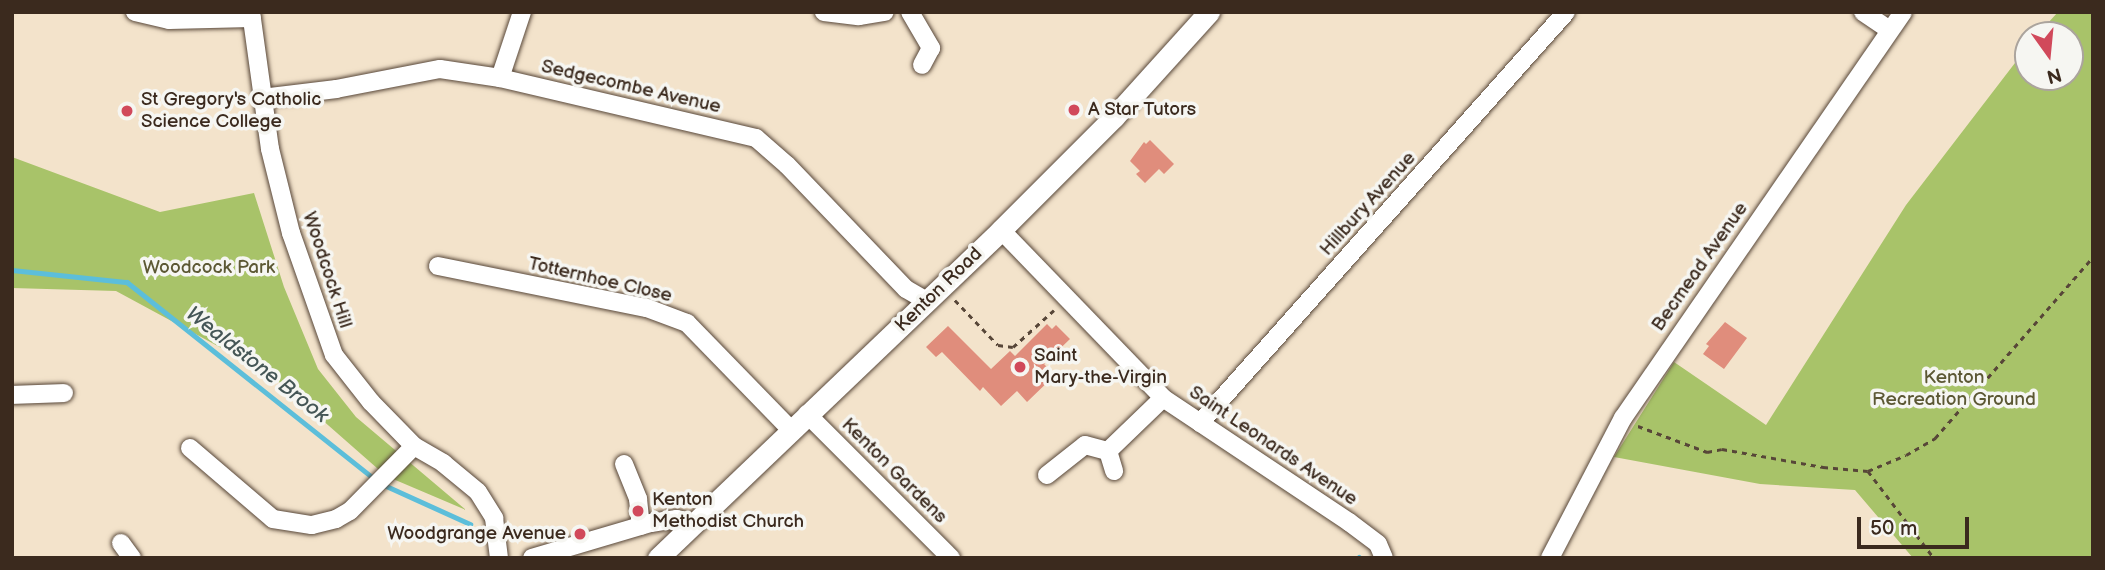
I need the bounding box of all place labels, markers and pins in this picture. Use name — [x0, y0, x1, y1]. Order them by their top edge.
place label: St Gregory's Catholic Science College — [141, 89, 321, 133]
place label: A Star Tutors — [1088, 99, 1197, 121]
marker: A Star Tutors — [1066, 102, 1082, 118]
marker: St Gregory's Catholic Science College — [119, 103, 135, 119]
place label: Saint Mary-the-Virgin — [1034, 345, 1167, 389]
marker: Saint Mary-the-Virgin — [1012, 359, 1028, 375]
place label: Kenton Methodist Church — [652, 489, 804, 533]
marker: Kenton Methodist Church — [630, 503, 646, 519]
place label: Woodgrange Avenue — [387, 523, 566, 545]
marker: Woodgrange Avenue — [572, 526, 588, 542]

